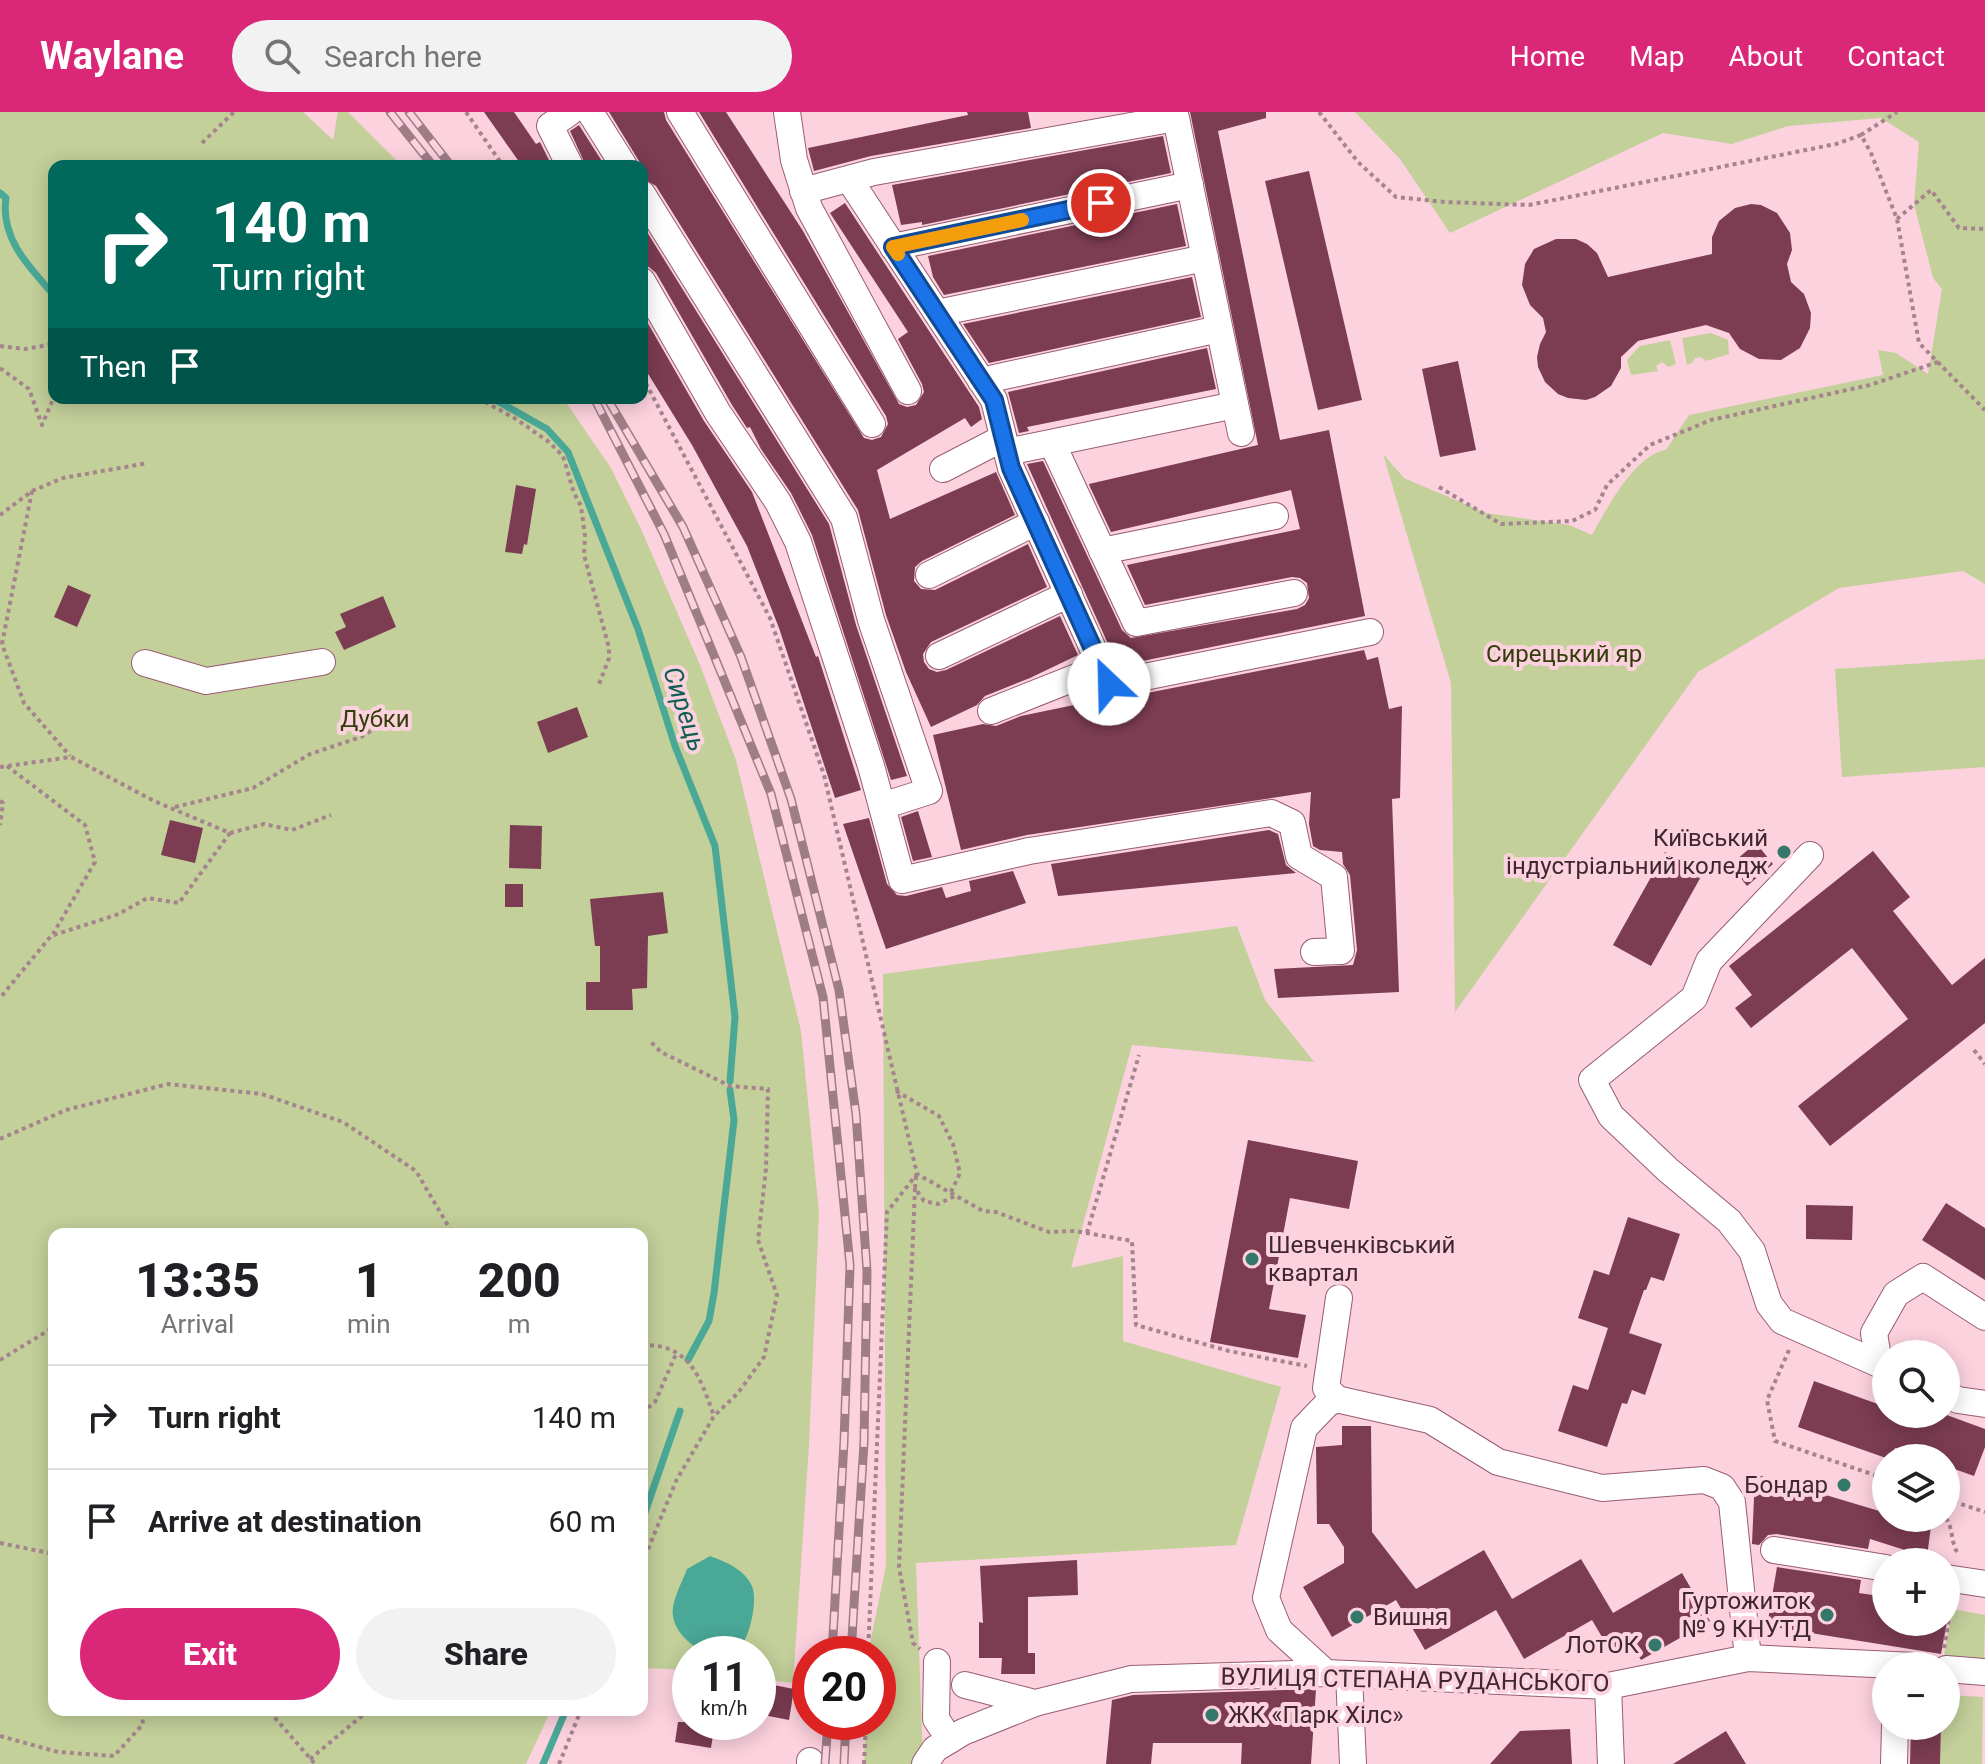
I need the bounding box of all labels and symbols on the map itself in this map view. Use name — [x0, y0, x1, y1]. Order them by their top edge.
pin — [1067, 169, 1135, 237]
park label: Сирецький яр — [1486, 640, 1642, 668]
position arrow — [1067, 642, 1151, 726]
water label: Сирець — [657, 663, 713, 755]
park label: Дубки — [340, 705, 410, 733]
place label: Київський індустріальний коледж — [1506, 824, 1769, 880]
marker: Київський індустріальний коледж — [1775, 843, 1793, 861]
place label: Шевченківський квартал — [1268, 1231, 1455, 1287]
marker: Шевченківський квартал — [1243, 1250, 1261, 1268]
place label: Бондар — [1744, 1471, 1828, 1499]
marker: Бондар — [1835, 1476, 1853, 1494]
place label: Гуртожиток № 9 КНУТД — [1681, 1587, 1811, 1643]
place label: Вишня — [1373, 1603, 1448, 1631]
marker: Гуртожиток № 9 КНУТД — [1818, 1606, 1836, 1624]
marker: Вишня — [1348, 1608, 1366, 1626]
place label: ЛотОК — [1565, 1631, 1640, 1659]
speed limit sign: 20 — [792, 1636, 896, 1740]
marker: ЛотОК — [1646, 1636, 1664, 1654]
street label: ВУЛИЦЯ СТЕПАНА РУДАНСЬКОГО — [1220, 1663, 1610, 1697]
place label: ЖК «Парк Хілс» — [1228, 1701, 1404, 1729]
marker: ЖК «Парк Хілс» — [1203, 1706, 1221, 1724]

